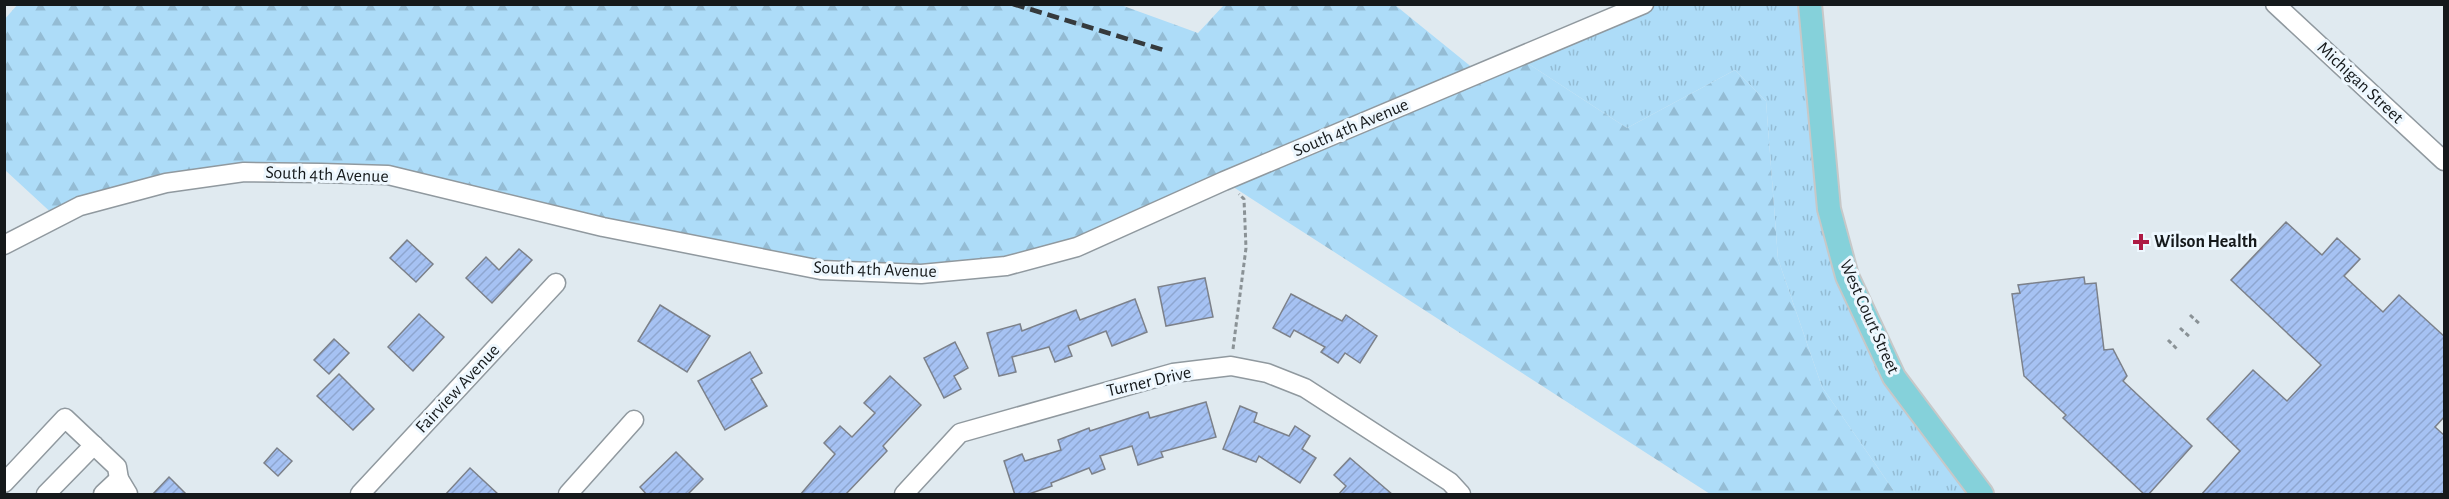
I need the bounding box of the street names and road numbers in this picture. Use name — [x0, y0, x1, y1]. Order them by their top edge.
street label: Michigan Street — [2313, 39, 2407, 127]
street label: South 4th Avenue — [1291, 96, 1411, 160]
street label: South 4th Avenue — [265, 164, 389, 186]
street label: West Court Street — [1836, 257, 1902, 377]
street label: South 4th Avenue — [813, 259, 937, 281]
street label: Fairview Avenue — [413, 341, 503, 437]
street label: Turner Drive — [1105, 364, 1193, 400]

